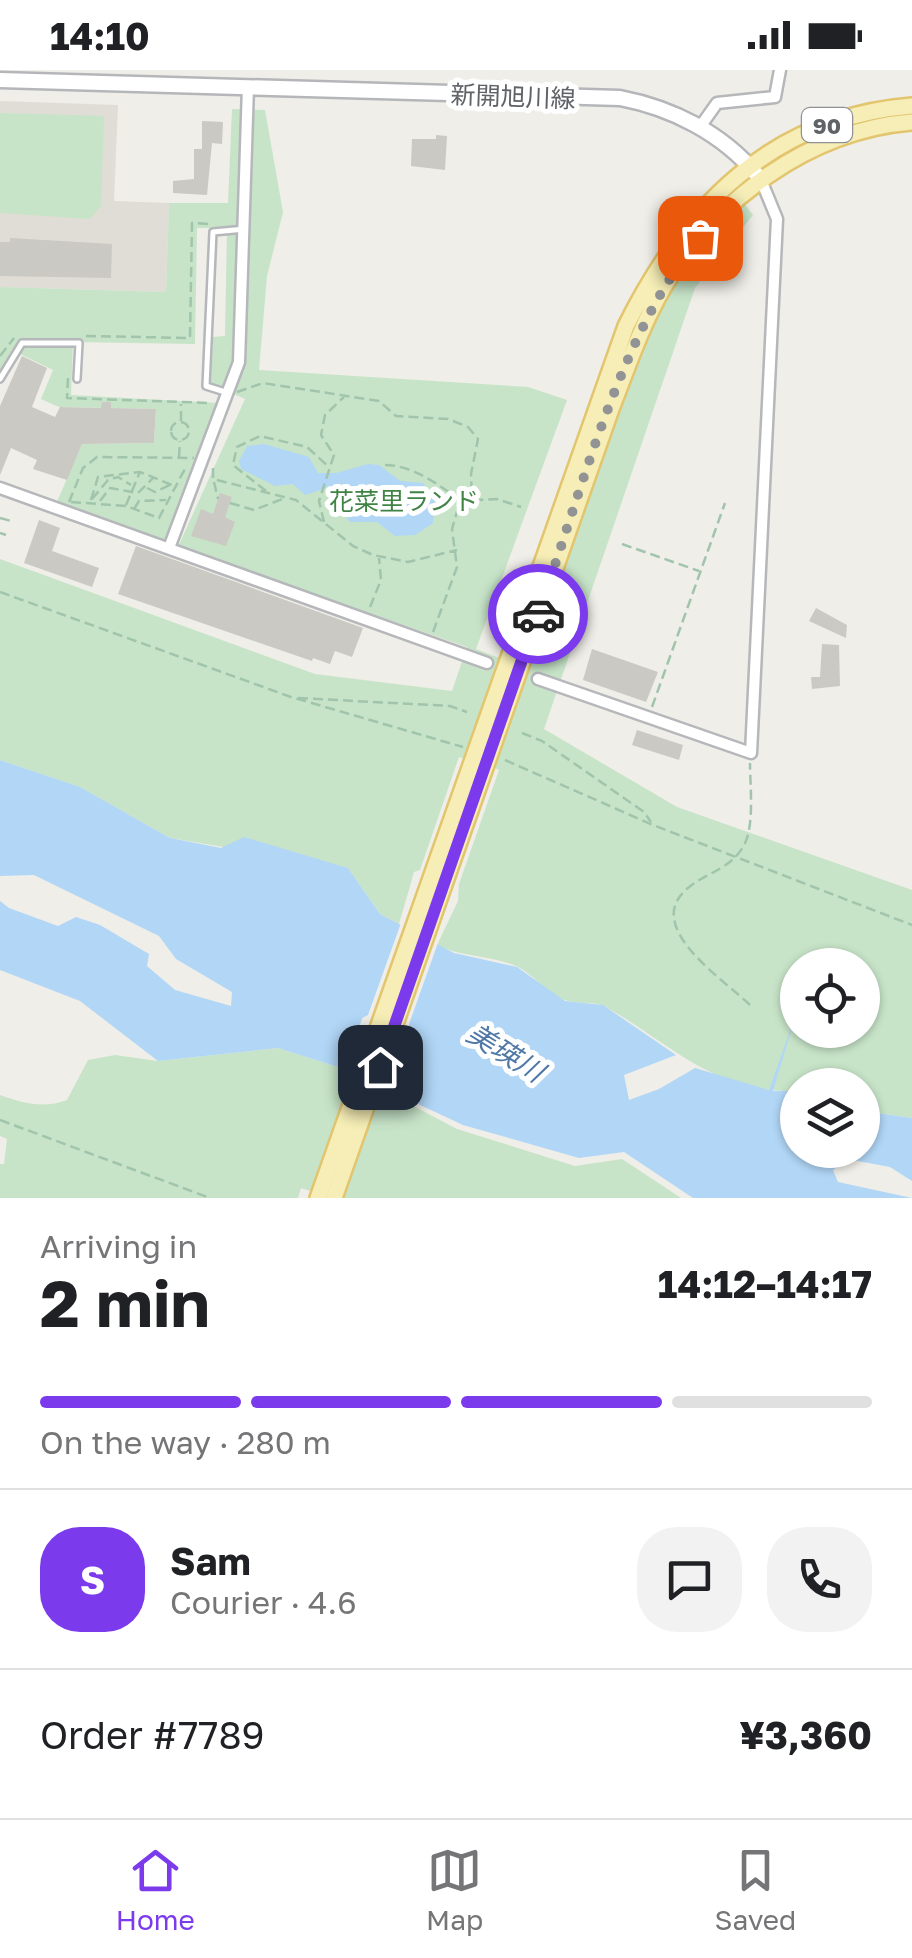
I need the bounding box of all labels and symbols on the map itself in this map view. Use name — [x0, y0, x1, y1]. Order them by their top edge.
street label: 新開旭川線 — [450, 78, 576, 114]
road number: 90 — [802, 108, 852, 142]
pin — [658, 196, 743, 281]
park label: 花菜里ランド — [329, 485, 479, 516]
courier — [488, 564, 588, 664]
water label: 美瑛川 — [462, 1016, 553, 1090]
pin — [338, 1025, 423, 1110]

